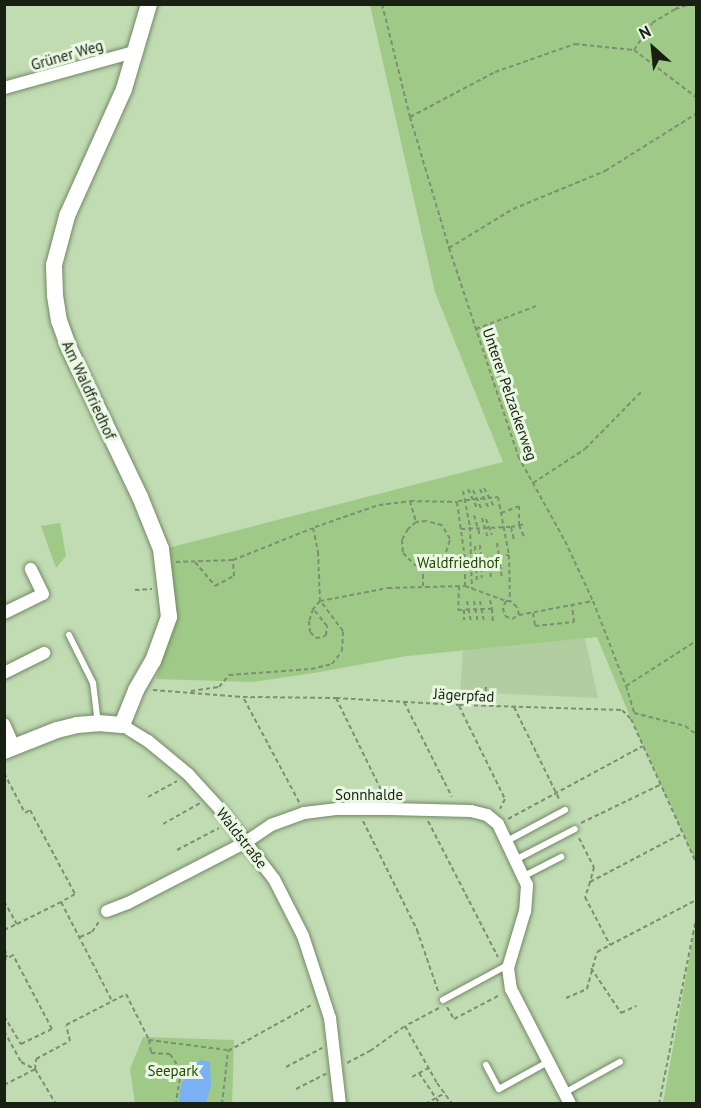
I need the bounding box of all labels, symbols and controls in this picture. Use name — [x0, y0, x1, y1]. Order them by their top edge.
north arrow — [623, 18, 683, 78]
text: N — [636, 21, 654, 43]
street label: Grüner Weg — [29, 36, 105, 74]
street label: Unterer Pelzackerweg — [479, 325, 541, 463]
street label: Am Waldfriedhof — [58, 338, 120, 442]
park label: Waldfriedhof — [417, 554, 499, 572]
street label: Jägerpfad — [433, 684, 495, 706]
street label: Sonnhalde — [335, 786, 403, 804]
street label: Waldstraße — [213, 804, 271, 872]
park label: Seepark — [148, 1062, 198, 1080]

